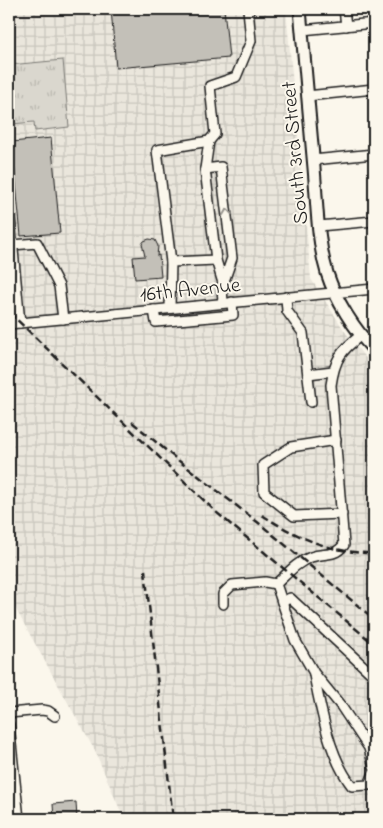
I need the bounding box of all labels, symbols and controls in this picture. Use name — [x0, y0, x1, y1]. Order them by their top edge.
street label: South 3rd Street — [275, 80, 317, 226]
one-way arrow — [222, 208, 232, 217]
street label: 16th Avenue — [138, 271, 243, 311]

